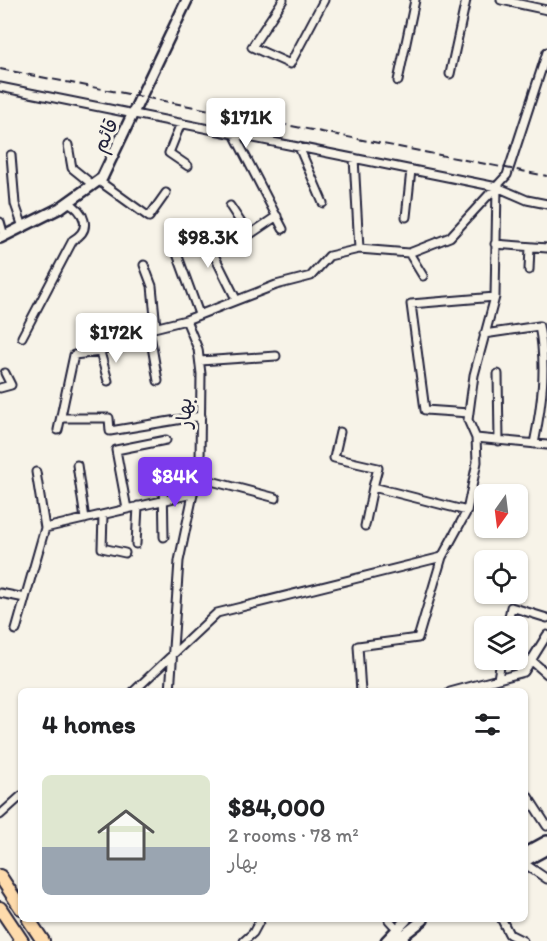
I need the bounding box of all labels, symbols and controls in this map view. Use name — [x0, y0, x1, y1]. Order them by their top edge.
pin: $171K — [204, 98, 288, 149]
text: $171K — [220, 105, 272, 129]
street label: قائم — [87, 114, 126, 157]
pin: $98.3K — [159, 218, 257, 269]
text: $98.3K — [178, 225, 238, 249]
pin: $172K — [74, 313, 158, 364]
text: $172K — [90, 320, 142, 344]
street label: بهار — [172, 398, 196, 430]
pin: $84K — [139, 457, 211, 508]
text: $84K — [152, 464, 198, 488]
north arrow — [474, 484, 528, 538]
map controls — [474, 484, 528, 670]
button: locate — [474, 550, 528, 604]
button: layers — [474, 616, 528, 670]
text: 4 homes — [42, 708, 136, 740]
icon: filters — [471, 708, 504, 741]
text: $84,000 — [228, 791, 325, 823]
icon: home — [90, 799, 162, 871]
text: 2 rooms · 78 m² — [228, 823, 359, 847]
text: بهار — [228, 850, 258, 874]

